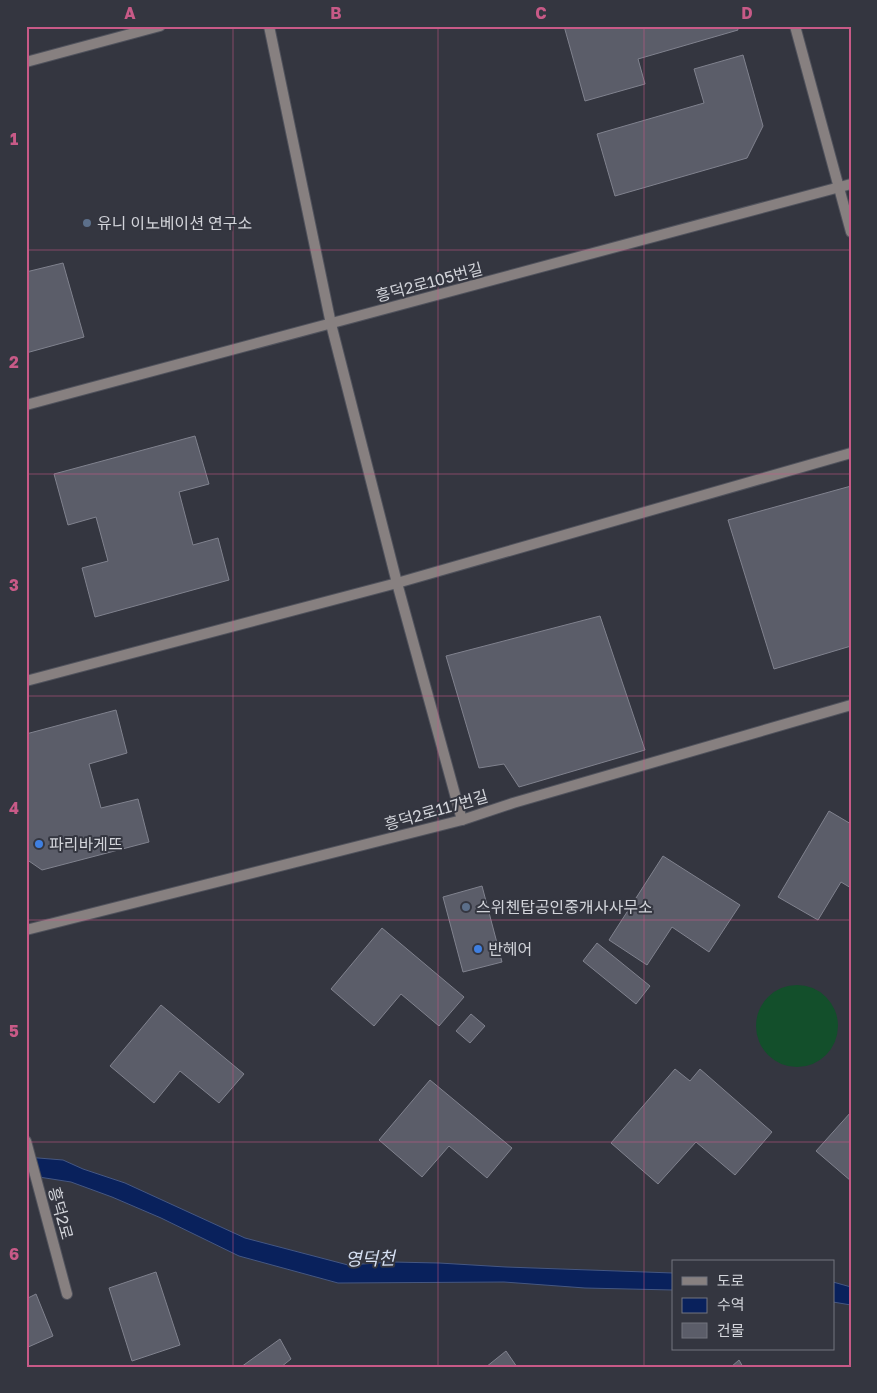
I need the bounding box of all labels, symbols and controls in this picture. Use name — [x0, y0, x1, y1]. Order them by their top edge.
text: A — [124, 3, 136, 23]
text: B — [330, 3, 342, 23]
text: C — [535, 3, 547, 23]
text: D — [741, 3, 753, 23]
text: 1 — [10, 129, 18, 149]
place label: 유니 이노베이션 연구소 — [97, 213, 252, 233]
marker: 유니 이노베이션 연구소 — [81, 217, 93, 229]
street label: 흥덕2로105번길 — [373, 258, 485, 306]
text: 2 — [9, 352, 19, 372]
text: 3 — [9, 575, 19, 595]
street label: 흥덕2로117번길 — [382, 786, 490, 834]
text: 4 — [9, 798, 19, 818]
place label: 파리바게뜨 — [49, 834, 123, 854]
marker: 파리바게뜨 — [33, 838, 45, 850]
place label: 스위첸탑공인중개사사무소 — [476, 897, 653, 917]
marker: 스위첸탑공인중개사사무소 — [460, 901, 472, 913]
place label: 반헤어 — [488, 939, 532, 959]
marker: 반헤어 — [472, 943, 484, 955]
text: 5 — [9, 1021, 19, 1041]
street label: 흥덕2로 — [44, 1185, 78, 1242]
text: 6 — [9, 1244, 19, 1264]
water label: 영덕천 — [345, 1247, 397, 1269]
legend — [672, 1260, 834, 1350]
text: 도로 — [717, 1271, 745, 1289]
text: 수역 — [717, 1295, 745, 1313]
text: 건물 — [717, 1321, 745, 1339]

